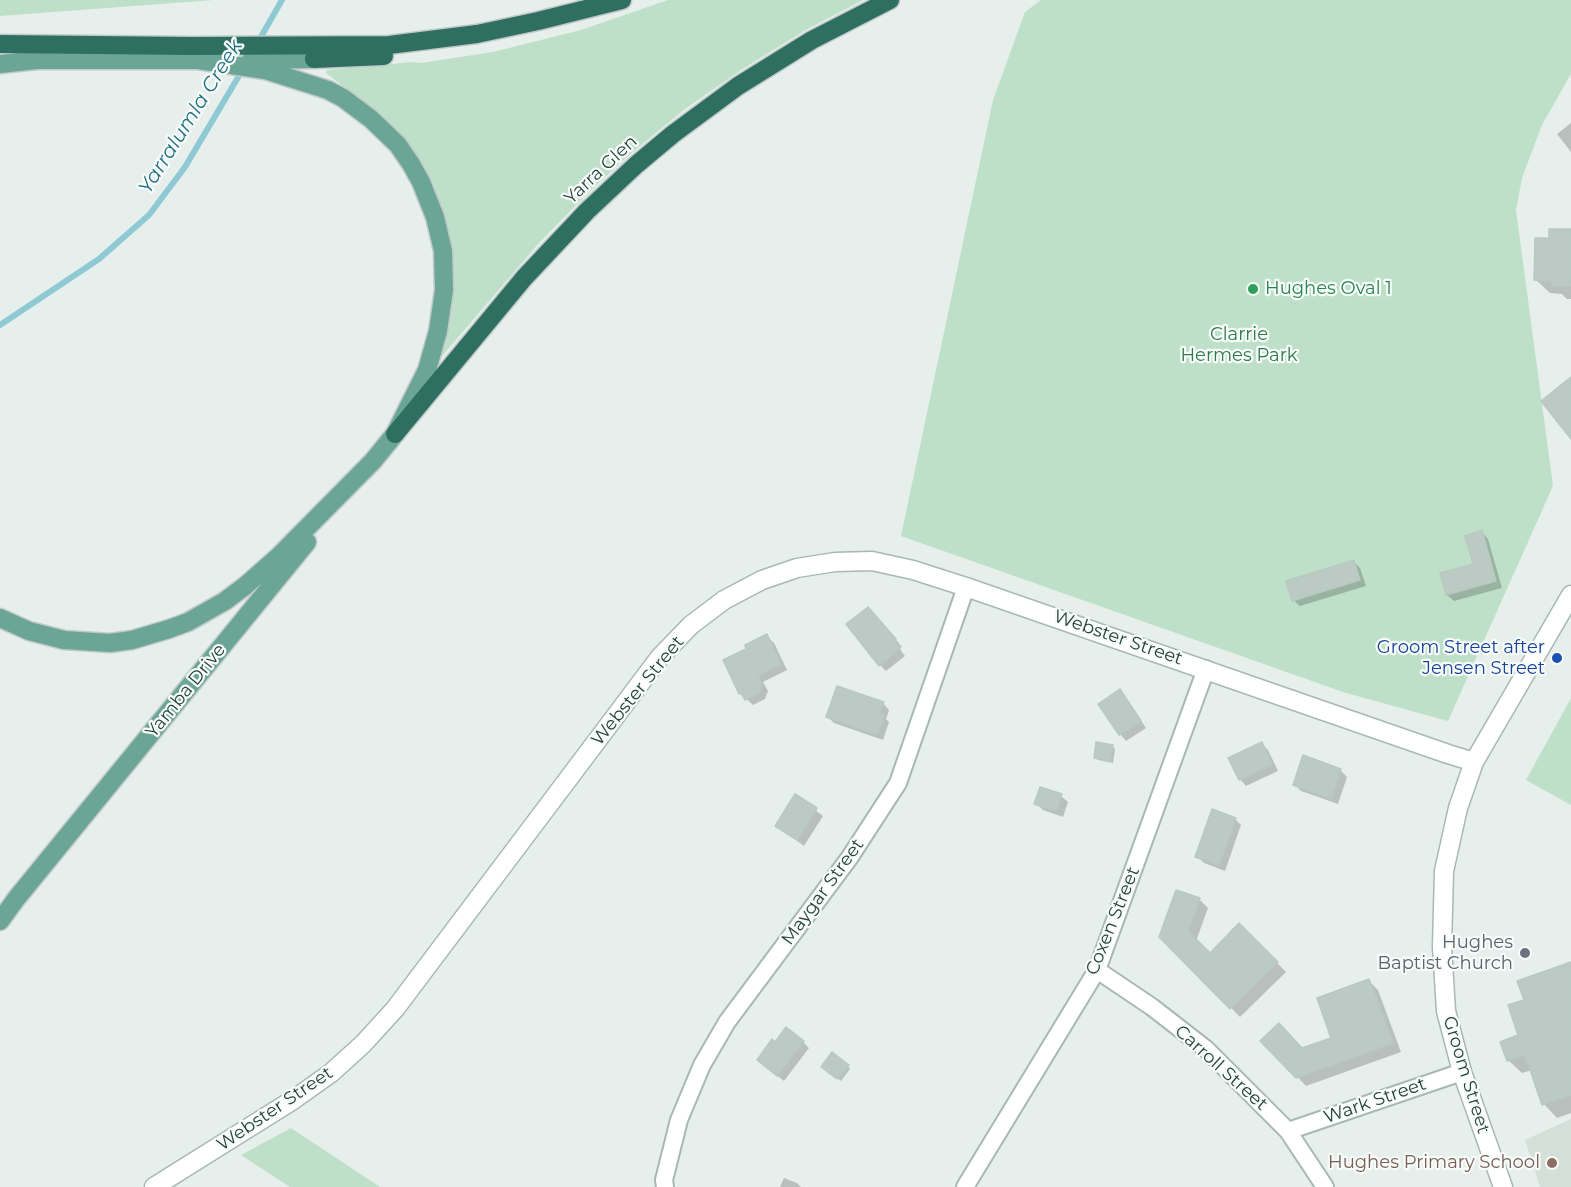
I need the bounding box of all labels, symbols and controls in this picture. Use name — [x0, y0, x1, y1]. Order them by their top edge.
water label: Yarralumla Creek — [134, 36, 248, 198]
street label: Yarra Glen — [560, 131, 642, 209]
place label: Hughes Oval 1 — [1265, 278, 1392, 300]
marker: Hughes Oval 1 — [1246, 282, 1260, 296]
park label: Clarrie Hermes Park — [1180, 324, 1298, 366]
street label: Webster Street — [1051, 606, 1185, 670]
street label: Webster Street — [587, 632, 689, 750]
place label: Groom Street after Jensen Street — [1377, 637, 1545, 680]
street label: Yamba Drive — [142, 640, 230, 742]
marker: Groom Street after Jensen Street — [1550, 651, 1564, 665]
street label: Maygar Street — [777, 835, 869, 949]
street label: Coxen Street — [1081, 864, 1145, 978]
place label: Hughes Baptist Church — [1377, 932, 1513, 974]
marker: Hughes Baptist Church — [1518, 946, 1532, 960]
street label: Groom Street — [1438, 1014, 1494, 1136]
street label: Carroll Street — [1170, 1021, 1272, 1115]
street label: Webster Street — [213, 1062, 337, 1156]
street label: Wark Street — [1321, 1073, 1429, 1129]
place label: Hughes Primary School — [1328, 1152, 1540, 1174]
marker: Hughes Primary School — [1545, 1156, 1559, 1170]

